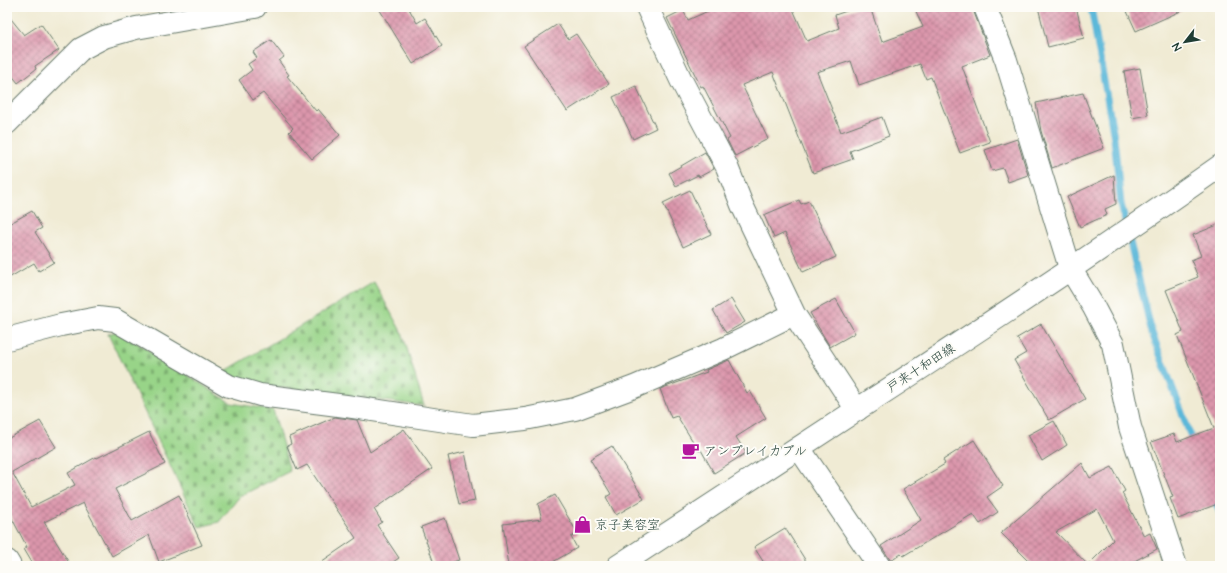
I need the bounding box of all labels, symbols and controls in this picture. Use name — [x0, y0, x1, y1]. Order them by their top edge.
north arrow — [1165, 22, 1205, 62]
text: N — [1169, 40, 1185, 54]
street label: 戸来十和田線 — [883, 339, 959, 397]
cafe icon: アンブレイカブル — [681, 441, 701, 461]
place label: アンブレイカブル — [704, 442, 807, 460]
shop icon: 京子美容室 — [572, 515, 592, 535]
place label: 京子美容室 — [595, 516, 660, 534]

